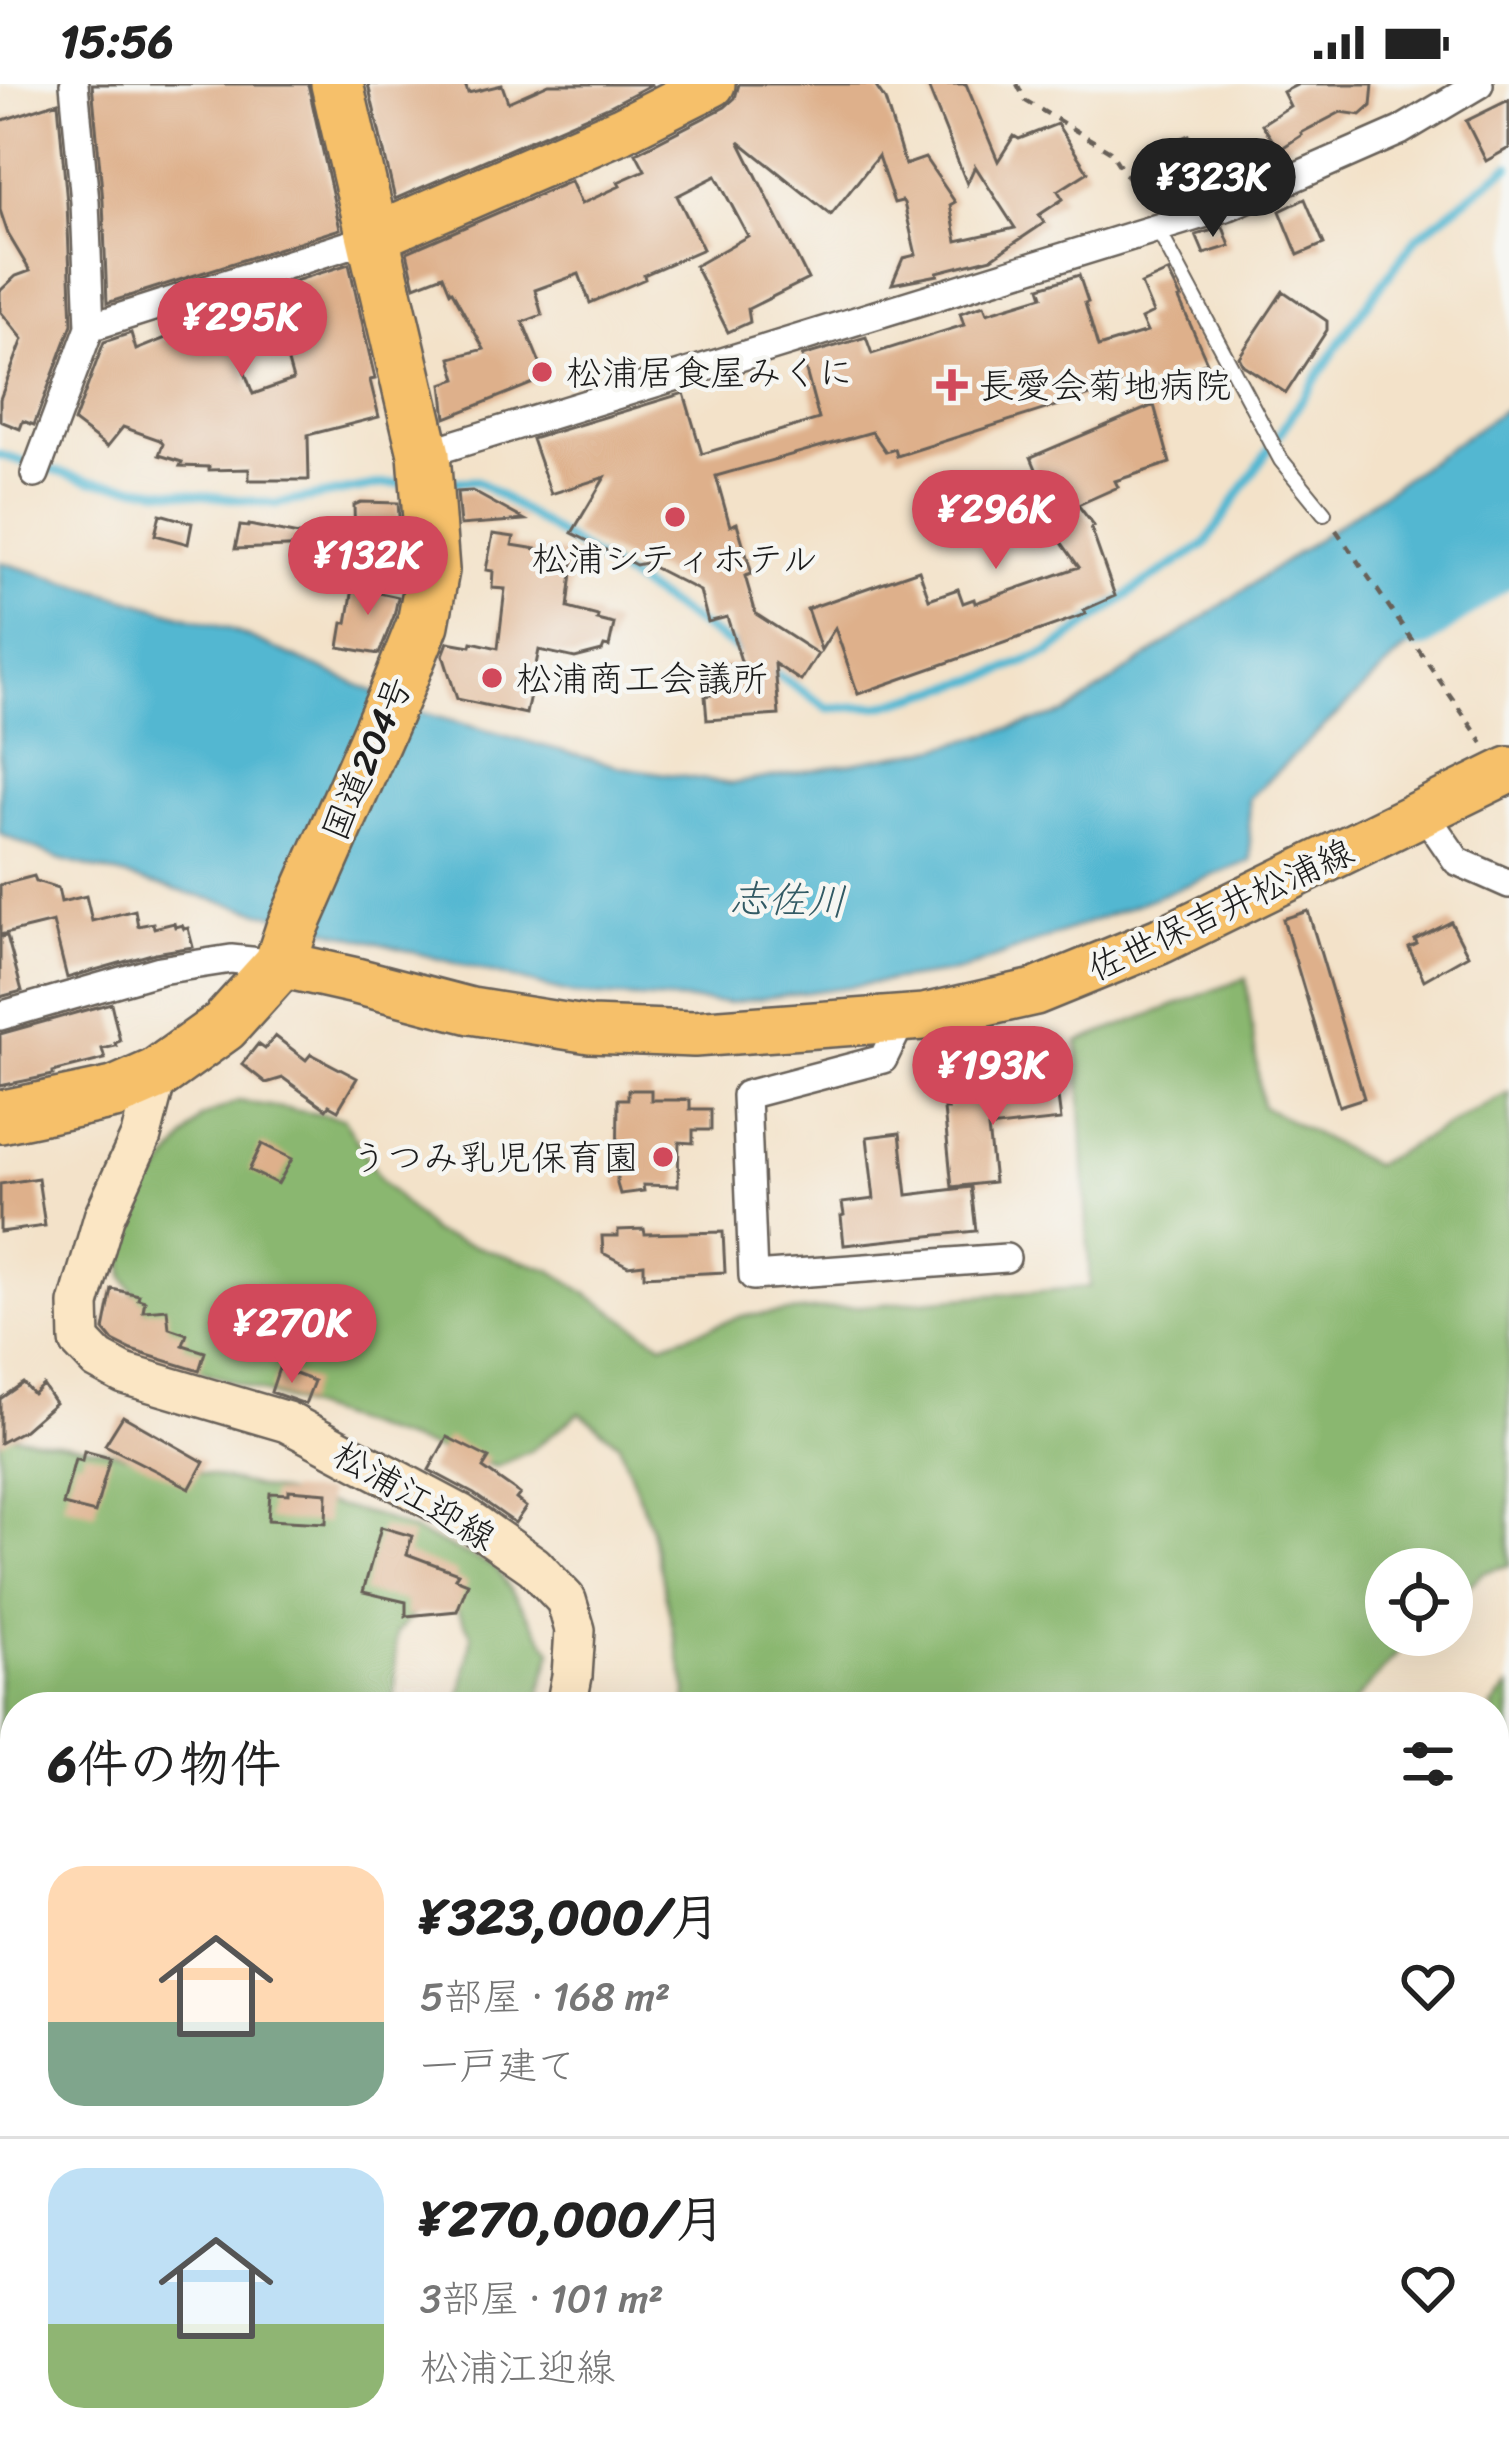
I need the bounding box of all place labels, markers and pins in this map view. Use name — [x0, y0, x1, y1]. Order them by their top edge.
pin: ¥323K — [1129, 138, 1297, 240]
pin: ¥295K — [158, 278, 326, 380]
place label: 松浦居食屋みくに — [566, 341, 854, 405]
place label: 長愛会菊地病院 — [979, 354, 1231, 418]
marker: 松浦居食屋みくに — [529, 359, 555, 385]
marker: 長愛会菊地病院 — [936, 369, 968, 401]
pin: ¥296K — [912, 470, 1080, 572]
marker: 松浦シティホテル — [662, 504, 688, 530]
pin: ¥132K — [284, 516, 452, 618]
place label: 松浦シティホテル — [532, 527, 818, 591]
place label: 松浦商工会議所 — [516, 647, 768, 711]
marker: 松浦商工会議所 — [479, 665, 505, 691]
pin: ¥193K — [909, 1026, 1077, 1128]
place label: うつみ乳児保育園 — [351, 1126, 639, 1190]
marker: うつみ乳児保育園 — [650, 1144, 676, 1170]
pin: ¥270K — [208, 1284, 376, 1386]

